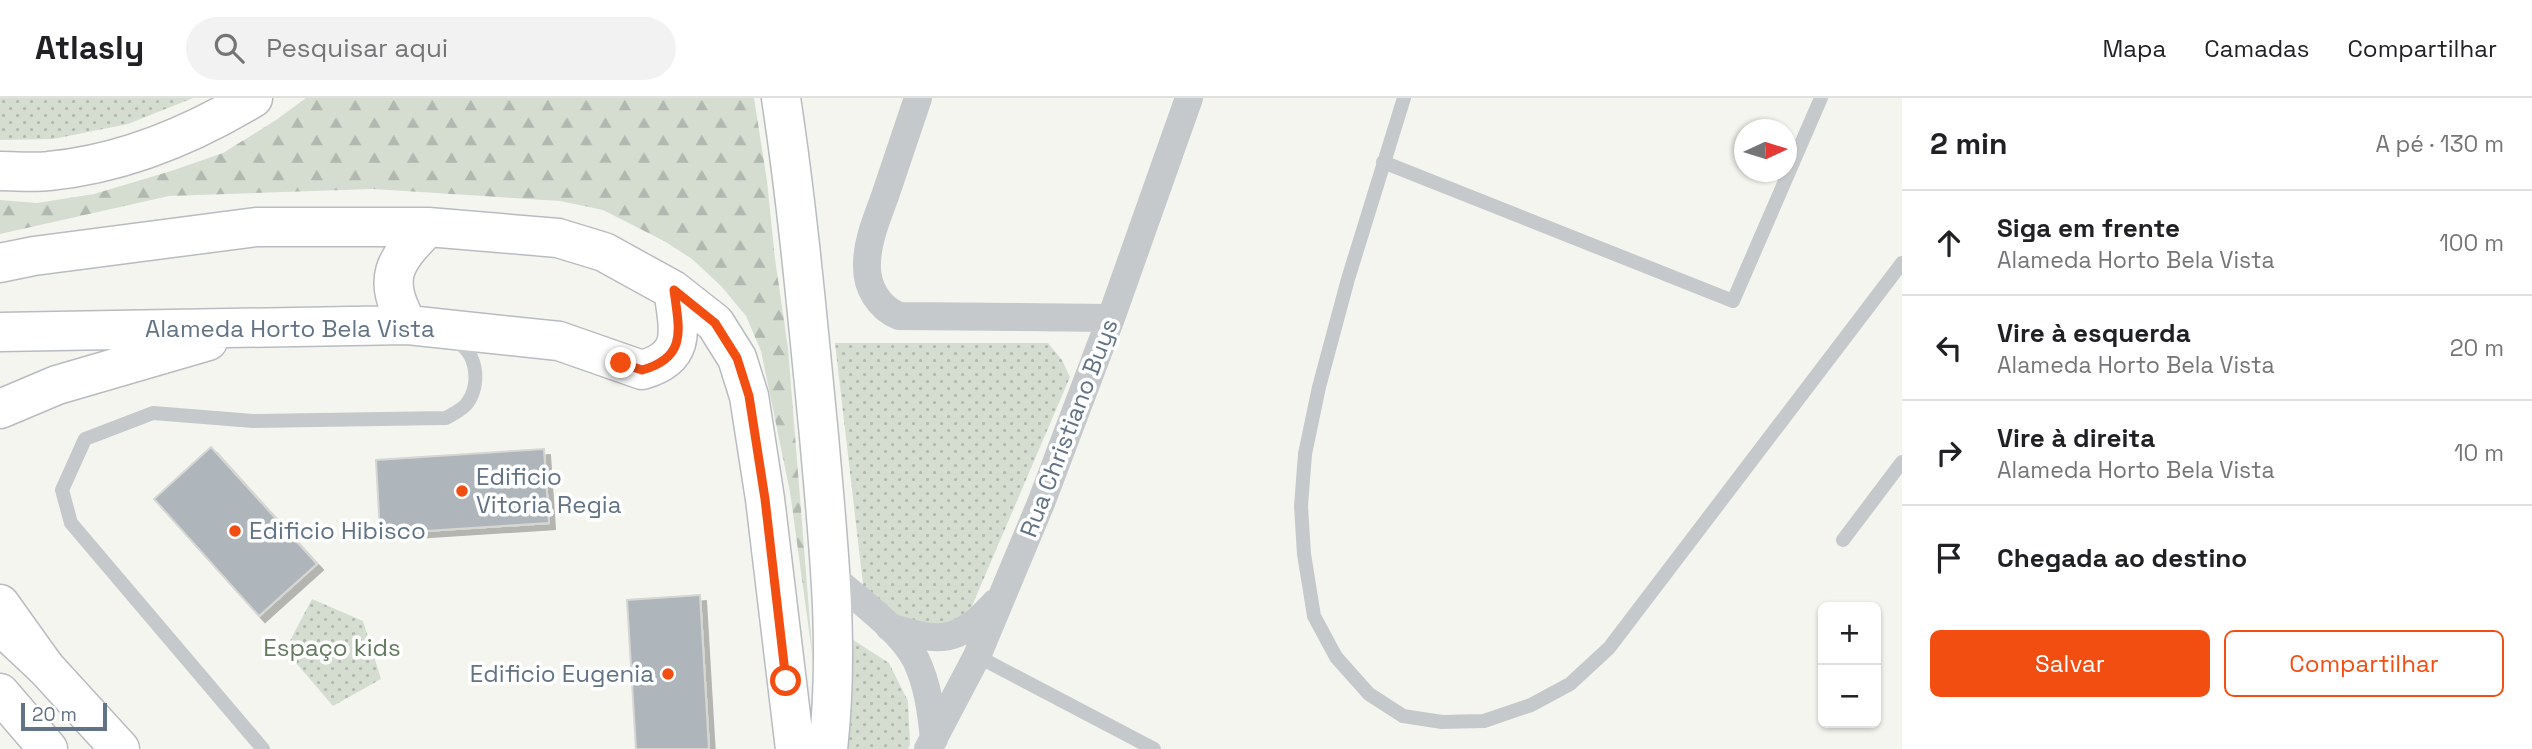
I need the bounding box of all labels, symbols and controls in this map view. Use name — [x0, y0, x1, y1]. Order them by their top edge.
search box — [186, 17, 676, 80]
text: Atlasly — [35, 27, 144, 69]
icon: search — [210, 29, 248, 67]
text: Pesquisar aqui — [266, 31, 448, 65]
text: Mapa — [2102, 33, 2166, 64]
text: Camadas — [2204, 33, 2309, 64]
text: Compartilhar — [2347, 33, 2497, 64]
north arrow — [1734, 119, 1797, 182]
text: 2 min — [1930, 124, 2008, 163]
text: A pé · 130 m — [2375, 129, 2504, 159]
text: Siga em frente — [1997, 211, 2180, 245]
icon: ahead — [1930, 224, 1968, 262]
text: 100 m — [2439, 228, 2504, 258]
text: Alameda Horto Bela Vista — [1997, 245, 2275, 275]
street label: Alameda Horto Bela Vista — [145, 313, 435, 344]
street label: Rua Christiano Buys — [1013, 314, 1124, 541]
text: Vire à esquerda — [1997, 316, 2191, 350]
icon: left — [1930, 329, 1968, 367]
text: 20 m — [2450, 333, 2504, 363]
route end — [605, 347, 636, 378]
text: Alameda Horto Bela Vista — [1997, 350, 2275, 380]
text: Vire à direita — [1997, 421, 2155, 455]
icon: right — [1930, 434, 1968, 472]
text: 10 m — [2454, 438, 2504, 468]
text: Alameda Horto Bela Vista — [1997, 455, 2275, 485]
place label: Edificio Vitoria Regia — [476, 461, 622, 520]
marker: Edificio Vitoria Regia — [454, 483, 470, 499]
place label: Edificio Hibisco — [249, 515, 426, 546]
marker: Edificio Hibisco — [227, 523, 243, 539]
icon: arrive — [1930, 539, 1968, 577]
text: Chegada ao destino — [1997, 541, 2247, 575]
map controls — [1818, 602, 1881, 728]
button: + — [1818, 602, 1881, 665]
button: Salvar — [1930, 630, 2210, 697]
button: Compartilhar — [2224, 630, 2504, 697]
park label: Espaço kids — [263, 632, 401, 663]
place label: Edificio Eugenia — [470, 658, 654, 689]
route start — [770, 665, 801, 696]
button: − — [1818, 665, 1881, 728]
marker: Edificio Eugenia — [660, 666, 676, 682]
scale bar — [21, 700, 107, 732]
text: 20 m — [32, 702, 77, 727]

